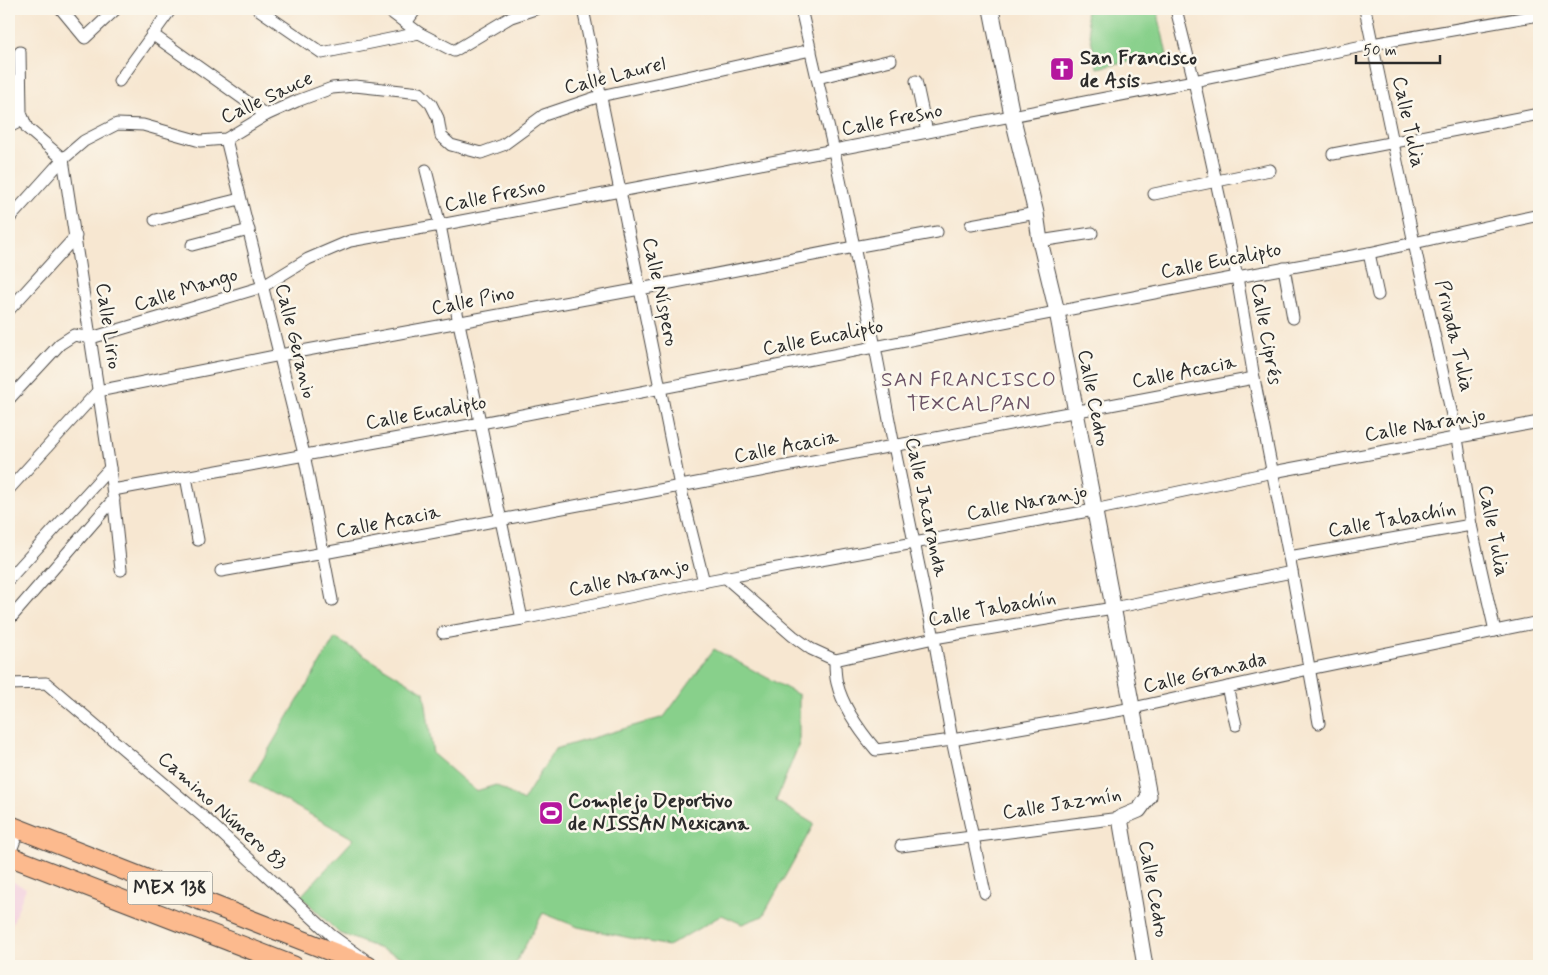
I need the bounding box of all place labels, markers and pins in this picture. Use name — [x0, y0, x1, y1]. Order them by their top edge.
place label: San Francisco de Asis — [1080, 45, 1197, 95]
church icon: San Francisco de Asis — [1049, 56, 1075, 82]
place label: Complejo Deportivo de NISSAN Mexicana — [568, 788, 750, 838]
sports icon: Complejo Deportivo de NISSAN Mexicana — [538, 800, 564, 826]

